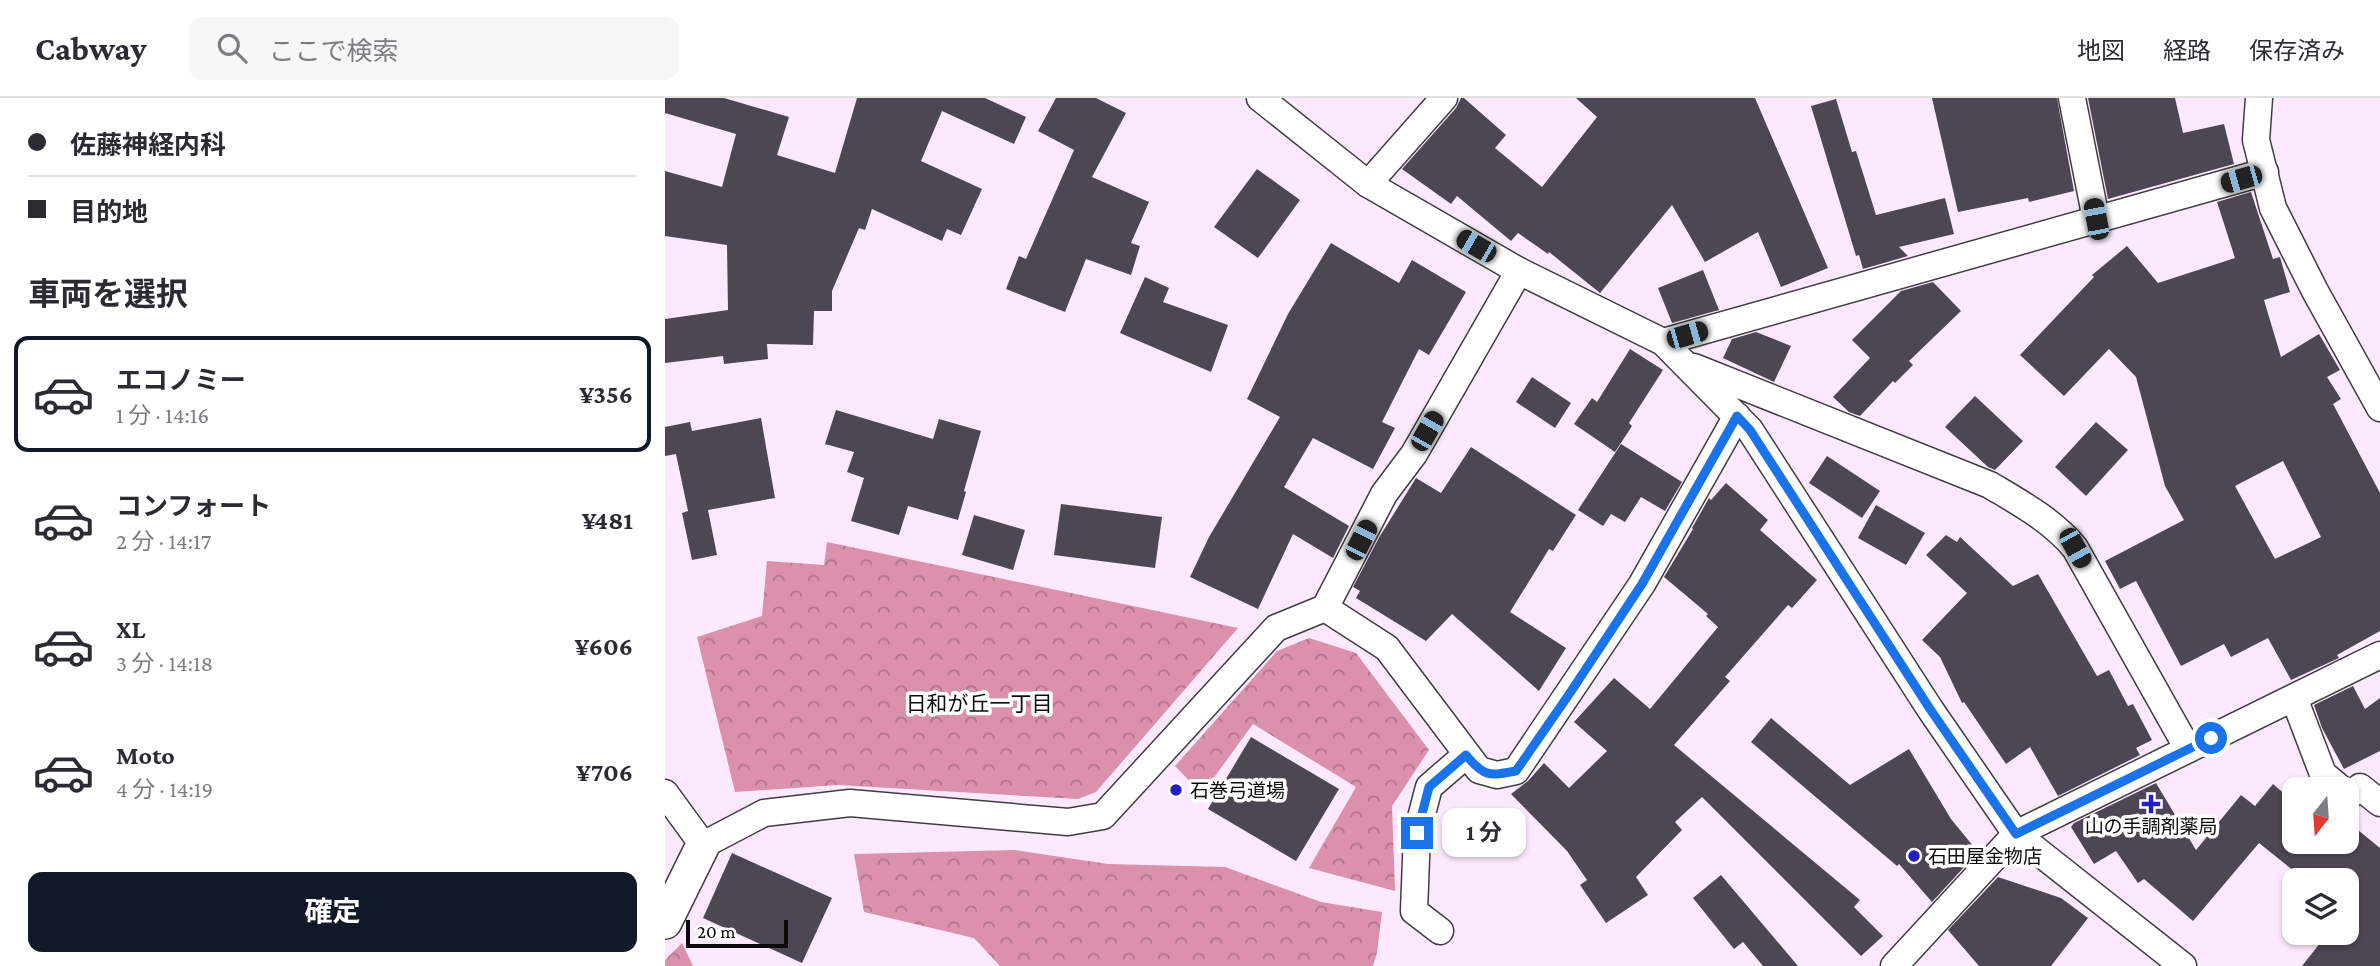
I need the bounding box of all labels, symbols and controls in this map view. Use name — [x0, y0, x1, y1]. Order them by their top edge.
search box — [189, 17, 679, 80]
icon: search — [213, 29, 251, 67]
text: Cabway — [35, 30, 147, 67]
text: ここで検索 — [269, 37, 399, 66]
text: 地図 — [2077, 37, 2125, 64]
text: 経路 — [2163, 37, 2211, 64]
text: 保存済み — [2249, 37, 2345, 64]
text: 佐藤神経内科 — [70, 131, 226, 160]
car — [2218, 163, 2265, 195]
car — [2082, 196, 2111, 242]
text: 目的地 — [70, 198, 148, 227]
car — [1453, 226, 1500, 266]
text: 車両を選択 — [28, 276, 188, 312]
car — [1664, 319, 1711, 351]
icon: car — [32, 363, 95, 426]
text: エコノミー — [116, 366, 246, 395]
text: ¥356 — [579, 380, 633, 409]
text: 1 分 · 14:16 — [116, 402, 209, 428]
car — [1408, 408, 1447, 454]
icon: car — [32, 489, 95, 552]
text: コンフォート — [116, 492, 271, 521]
text: ¥481 — [582, 506, 633, 535]
car — [1343, 517, 1380, 563]
car — [2056, 525, 2095, 571]
text: 2 分 · 14:17 — [116, 528, 211, 554]
icon: car — [32, 615, 95, 678]
text: XL — [116, 615, 145, 644]
text: ¥606 — [575, 632, 633, 661]
text: 3 分 · 14:18 — [116, 650, 213, 676]
district label: 日和が丘一丁目 — [906, 692, 1053, 716]
route start — [2195, 722, 2227, 754]
icon: car — [32, 741, 95, 804]
text: Moto — [116, 741, 175, 770]
text: ¥706 — [576, 758, 633, 787]
text: 4 分 · 14:19 — [116, 776, 213, 802]
north arrow — [2282, 777, 2359, 854]
map controls — [2282, 777, 2359, 945]
place label: 石巻弓道場 — [1190, 780, 1285, 801]
marker: 石巻弓道場 — [1168, 782, 1184, 798]
marker: 山の手調剤薬局 — [2143, 796, 2159, 812]
callout: 1 分 — [1441, 808, 1525, 858]
place label: 山の手調剤薬局 — [2084, 816, 2218, 837]
route end — [1401, 817, 1433, 849]
text: 1 分 — [1466, 819, 1502, 845]
place label: 石田屋金物店 — [1928, 846, 2042, 867]
marker: 石田屋金物店 — [1906, 848, 1922, 864]
button: layers — [2282, 868, 2359, 945]
button: 確定 — [28, 872, 637, 952]
scale bar — [686, 917, 787, 949]
text: 20 m — [697, 921, 736, 942]

